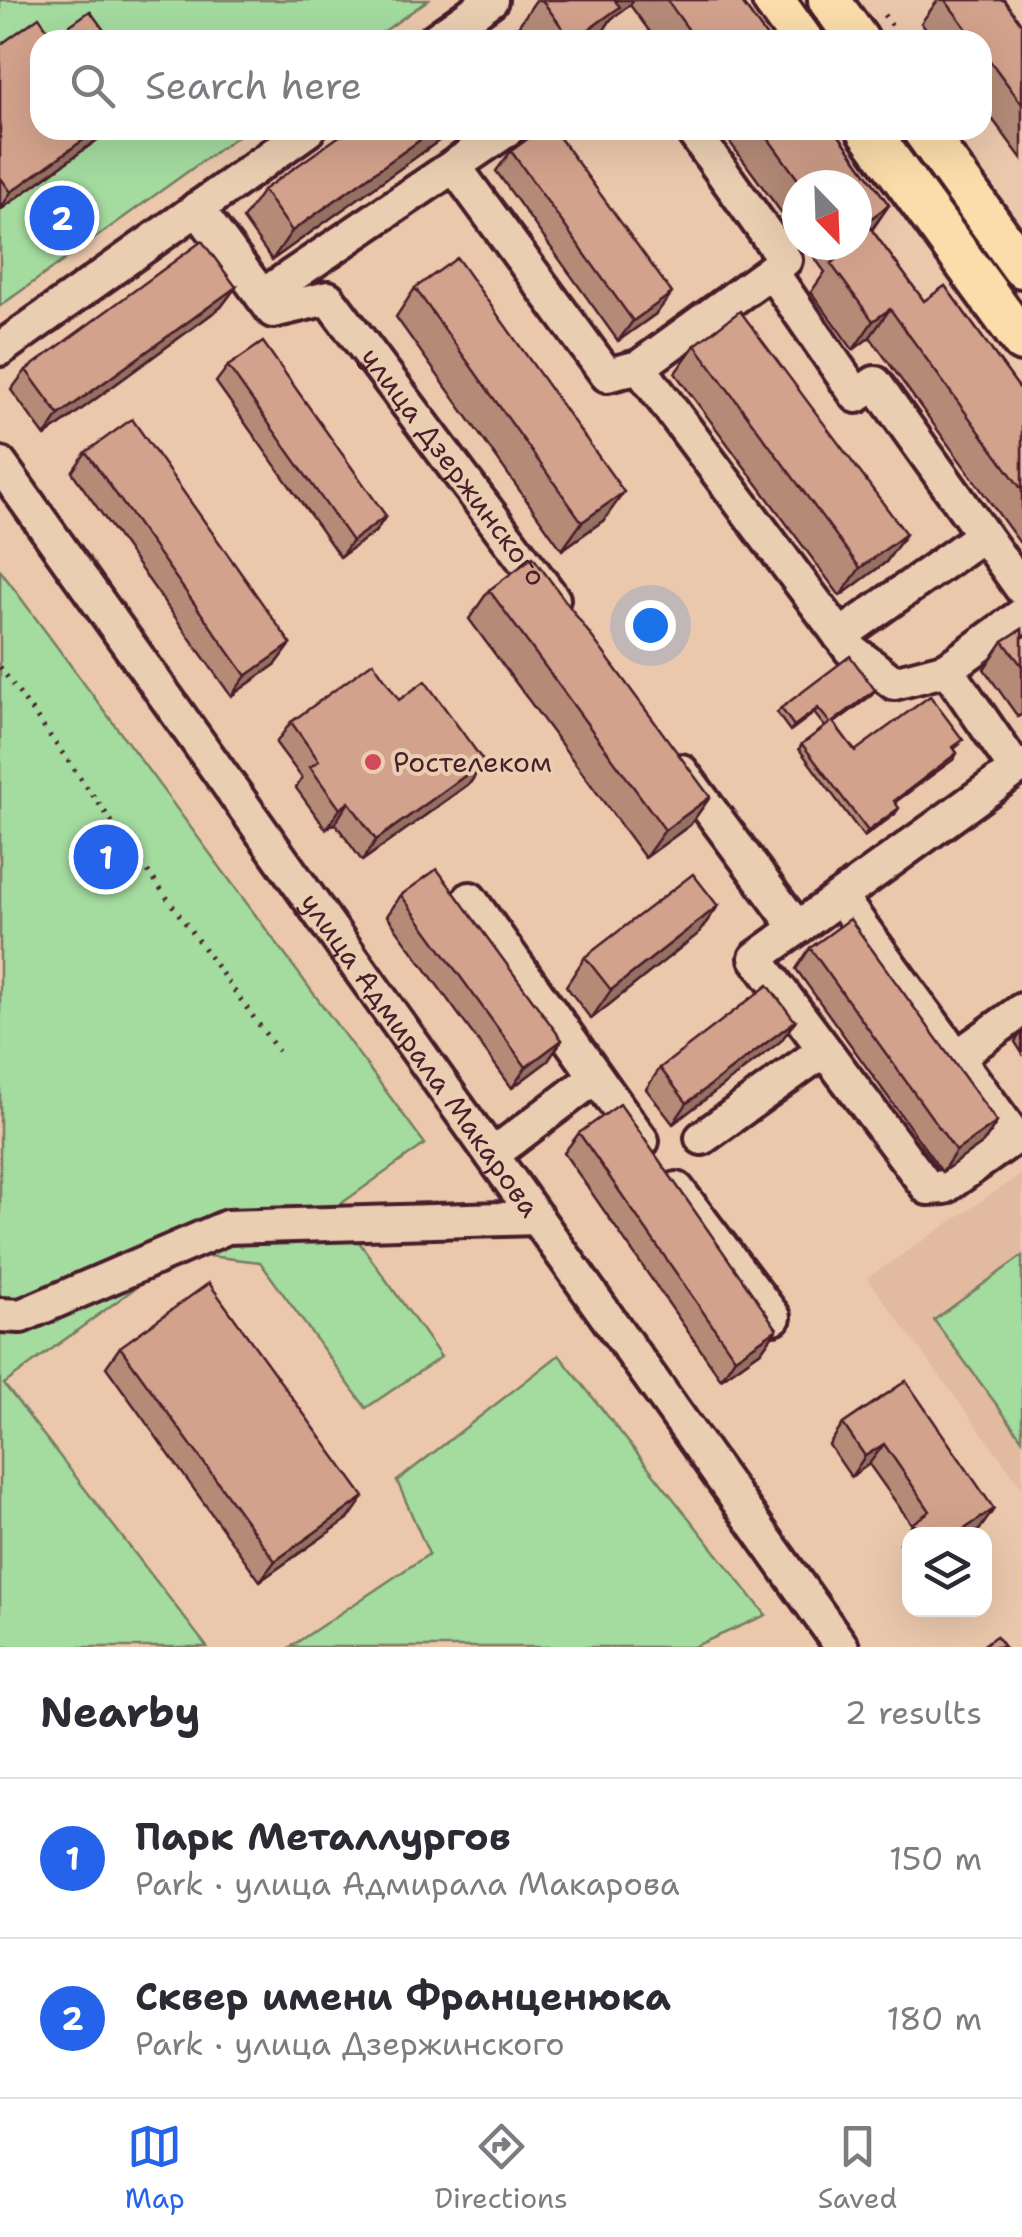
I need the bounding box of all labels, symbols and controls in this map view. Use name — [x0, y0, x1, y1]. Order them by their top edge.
search box — [30, 30, 992, 140]
icon: search — [65, 58, 120, 113]
text: Search here — [145, 60, 362, 111]
north arrow — [782, 170, 872, 260]
pin: 2 — [30, 180, 94, 256]
street label: улица Дзержинского — [352, 340, 556, 594]
your location — [625, 600, 676, 651]
place label: Ростелеком — [393, 743, 552, 781]
marker: Ростелеком — [362, 751, 384, 773]
pin: 1 — [74, 820, 138, 894]
street label: улица Адмирала Макарова — [292, 885, 549, 1224]
map controls — [902, 1527, 992, 1617]
button: layers — [902, 1527, 992, 1617]
text: Nearby — [40, 1684, 200, 1740]
text: 2 results — [845, 1691, 982, 1734]
text: Парк Металлургов — [135, 1811, 511, 1862]
text: 1 — [65, 1837, 80, 1880]
text: 150 m — [889, 1837, 982, 1880]
text: Park · улица Адмирала Макарова — [135, 1862, 680, 1905]
text: Сквер имени Франценюка — [135, 1971, 671, 2022]
text: 2 — [61, 1997, 84, 2040]
text: 180 m — [886, 1997, 982, 2040]
text: Park · улица Дзержинского — [135, 2022, 565, 2065]
tab: Map — [125, 2119, 185, 2217]
tab: Directions — [434, 2119, 568, 2217]
tab: Saved — [818, 2119, 897, 2217]

